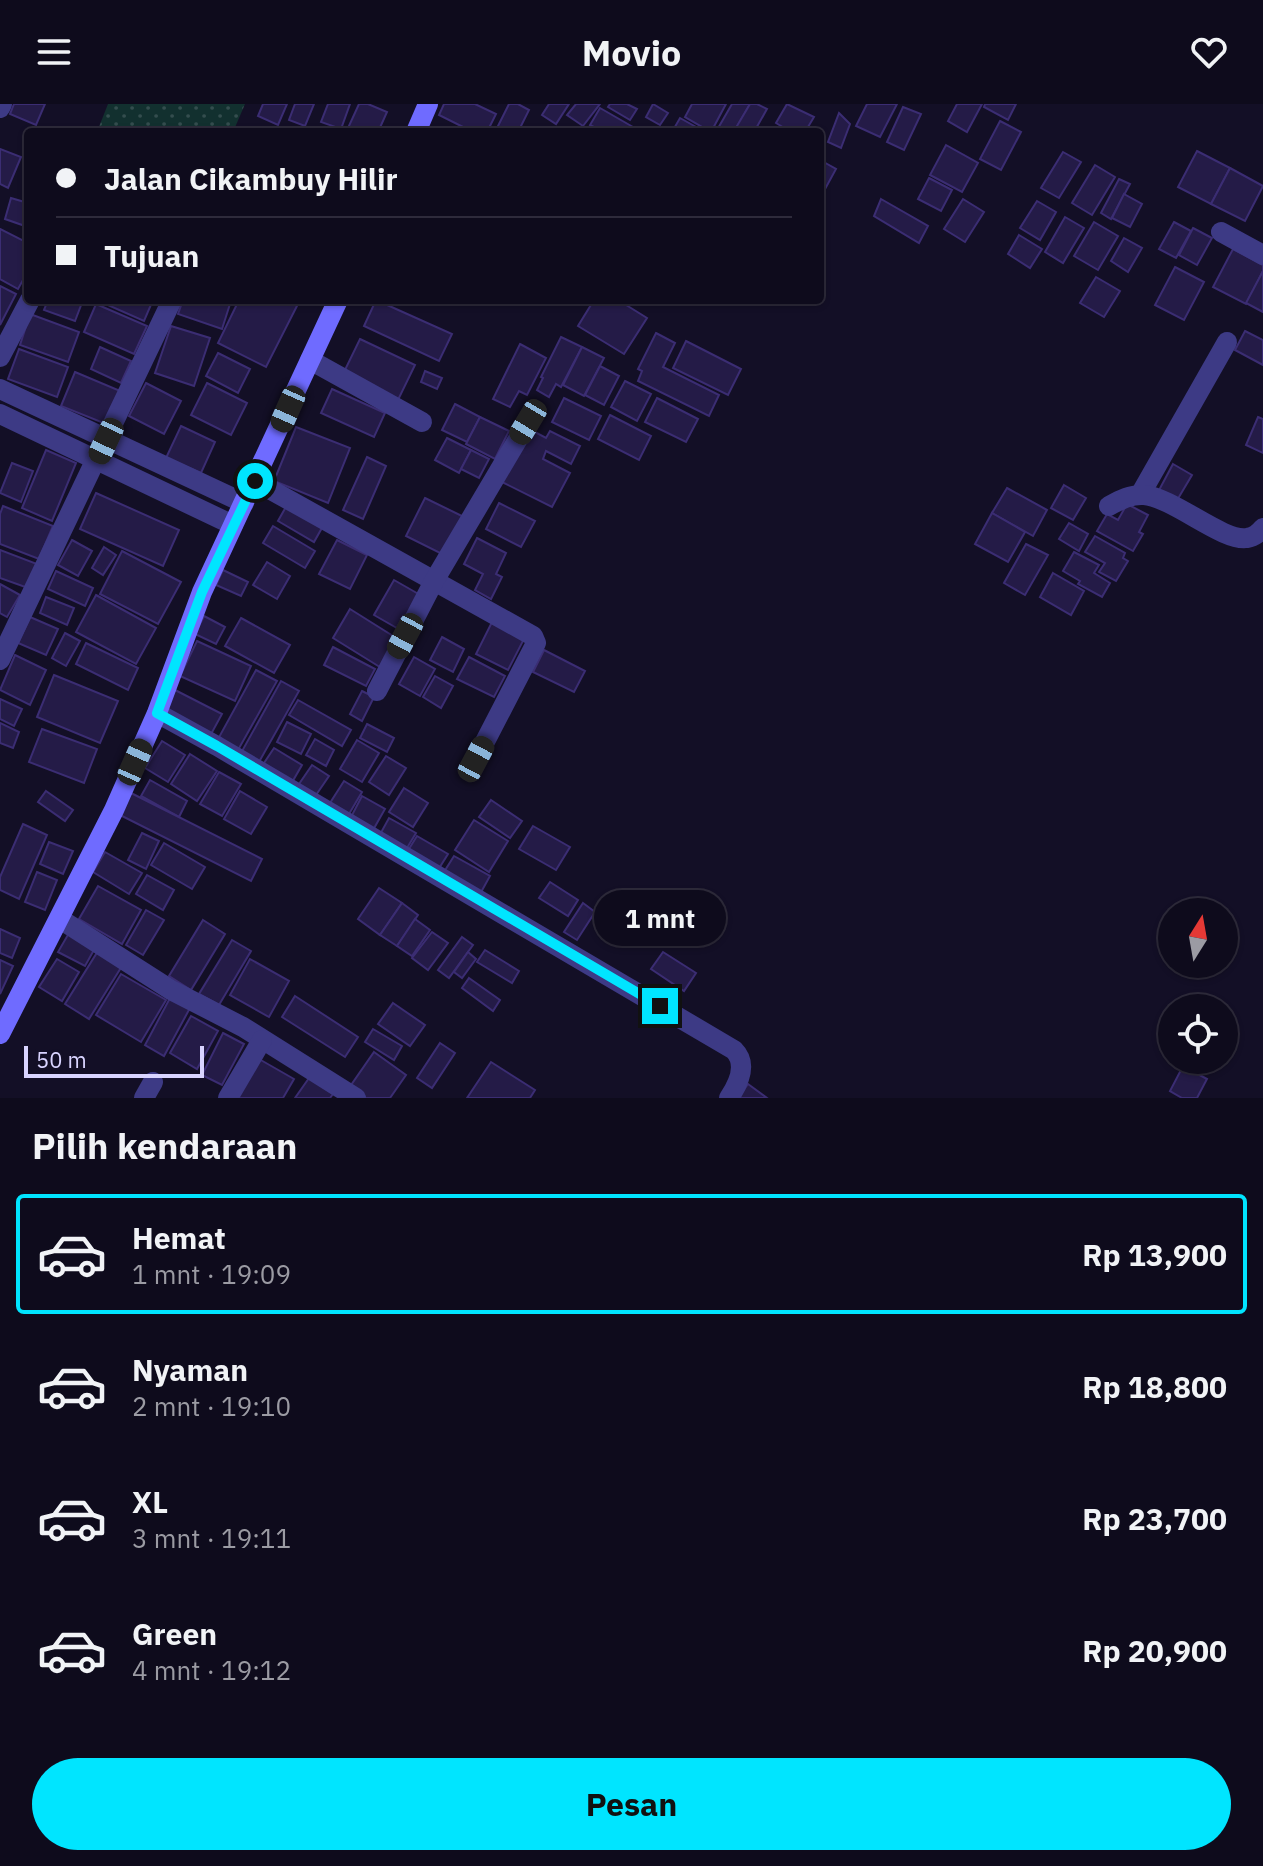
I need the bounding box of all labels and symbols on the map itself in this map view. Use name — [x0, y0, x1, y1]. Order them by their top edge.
car — [267, 382, 309, 436]
car — [505, 395, 551, 449]
car — [85, 414, 127, 468]
route start — [237, 463, 273, 499]
car — [383, 609, 427, 663]
car — [454, 732, 498, 786]
car — [114, 735, 156, 789]
callout: 1 mnt — [594, 890, 726, 946]
north arrow — [1158, 898, 1238, 978]
route end — [642, 988, 678, 1024]
scale bar — [24, 1042, 204, 1078]

